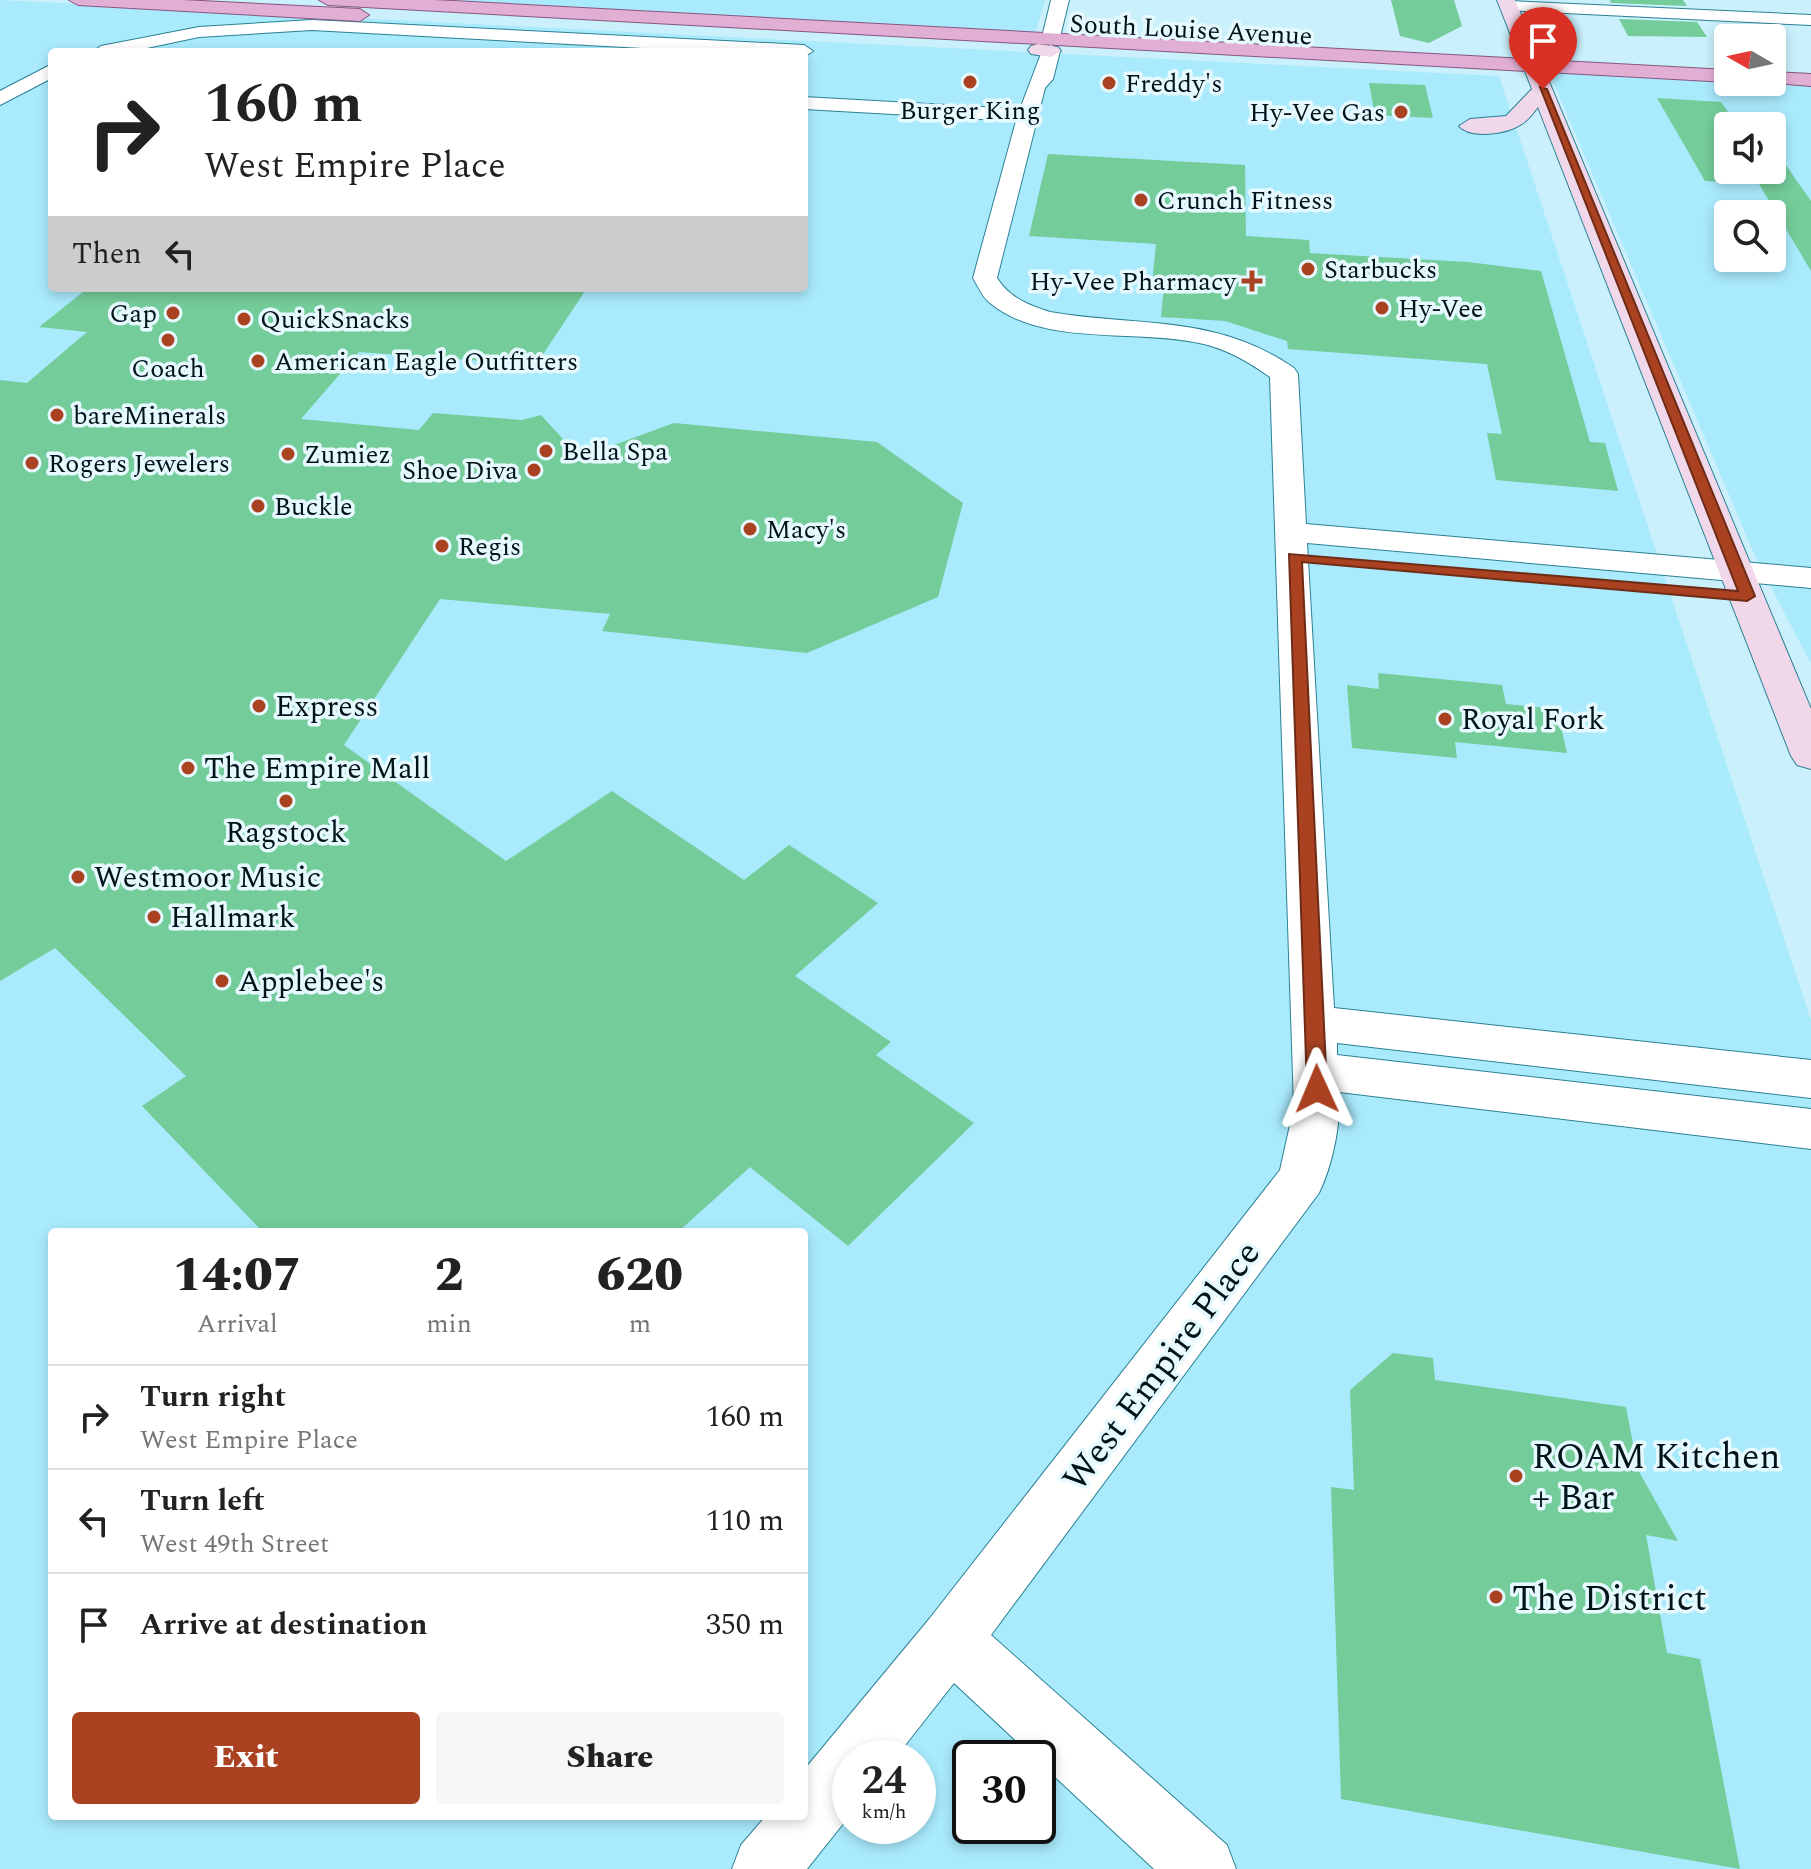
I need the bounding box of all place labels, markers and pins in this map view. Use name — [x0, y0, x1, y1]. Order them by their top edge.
pin — [1509, 7, 1577, 89]
place label: Freddy's — [1125, 64, 1222, 104]
marker: Burger King — [961, 73, 979, 91]
marker: Freddy's — [1100, 74, 1118, 92]
place label: Burger King — [899, 91, 1041, 131]
place label: Hy-Vee Gas — [1249, 93, 1385, 133]
marker: Hy-Vee Gas — [1392, 103, 1410, 121]
place label: Crunch Fitness — [1157, 181, 1333, 221]
marker: Crunch Fitness — [1132, 191, 1150, 209]
place label: Starbucks — [1324, 250, 1437, 290]
marker: Starbucks — [1299, 260, 1317, 278]
place label: Hy-Vee Pharmacy — [1030, 262, 1238, 302]
marker: Hy-Vee Pharmacy — [1243, 272, 1261, 290]
place label: Hy-Vee — [1398, 289, 1483, 329]
place label: Gap — [110, 294, 157, 334]
marker: Hy-Vee — [1373, 299, 1391, 317]
place label: QuickSnacks — [260, 300, 410, 340]
marker: Gap — [164, 304, 182, 322]
marker: QuickSnacks — [235, 310, 253, 328]
marker: Coach — [159, 331, 177, 349]
place label: American Eagle Outfitters — [274, 342, 578, 382]
place label: Coach — [131, 349, 205, 389]
marker: American Eagle Outfitters — [249, 352, 267, 370]
place label: bareMinerals — [73, 396, 226, 436]
marker: bareMinerals — [48, 406, 66, 424]
place label: Bella Spa — [562, 432, 668, 472]
place label: Zumiez — [304, 435, 391, 475]
marker: Bella Spa — [537, 442, 555, 460]
place label: Rogers Jewelers — [48, 444, 230, 484]
marker: Zumiez — [279, 445, 297, 463]
place label: Shoe Diva — [402, 451, 518, 491]
marker: Rogers Jewelers — [23, 454, 41, 472]
marker: Shoe Diva — [525, 461, 543, 479]
place label: Buckle — [274, 487, 353, 527]
marker: Buckle — [249, 497, 267, 515]
place label: Macy's — [766, 510, 846, 550]
marker: Macy's — [741, 520, 759, 538]
place label: Regis — [458, 527, 521, 567]
marker: Regis — [433, 537, 451, 555]
place label: Express — [275, 684, 379, 730]
marker: Express — [250, 697, 268, 715]
place label: Royal Fork — [1461, 697, 1605, 743]
marker: Royal Fork — [1436, 710, 1454, 728]
place label: The Empire Mall — [204, 746, 430, 792]
marker: The Empire Mall — [179, 759, 197, 777]
marker: Ragstock — [277, 792, 295, 810]
place label: Ragstock — [225, 810, 347, 856]
place label: Westmoor Music — [94, 855, 321, 901]
marker: Westmoor Music — [69, 868, 87, 886]
place label: Hallmark — [170, 895, 295, 941]
marker: Hallmark — [145, 908, 163, 926]
place label: Applebee's — [238, 959, 384, 1005]
marker: Applebee's — [213, 972, 231, 990]
place label: ROAM Kitchen + Bar — [1532, 1430, 1780, 1526]
marker: ROAM Kitchen + Bar — [1507, 1467, 1525, 1485]
place label: The District — [1512, 1572, 1707, 1627]
marker: The District — [1487, 1588, 1505, 1606]

